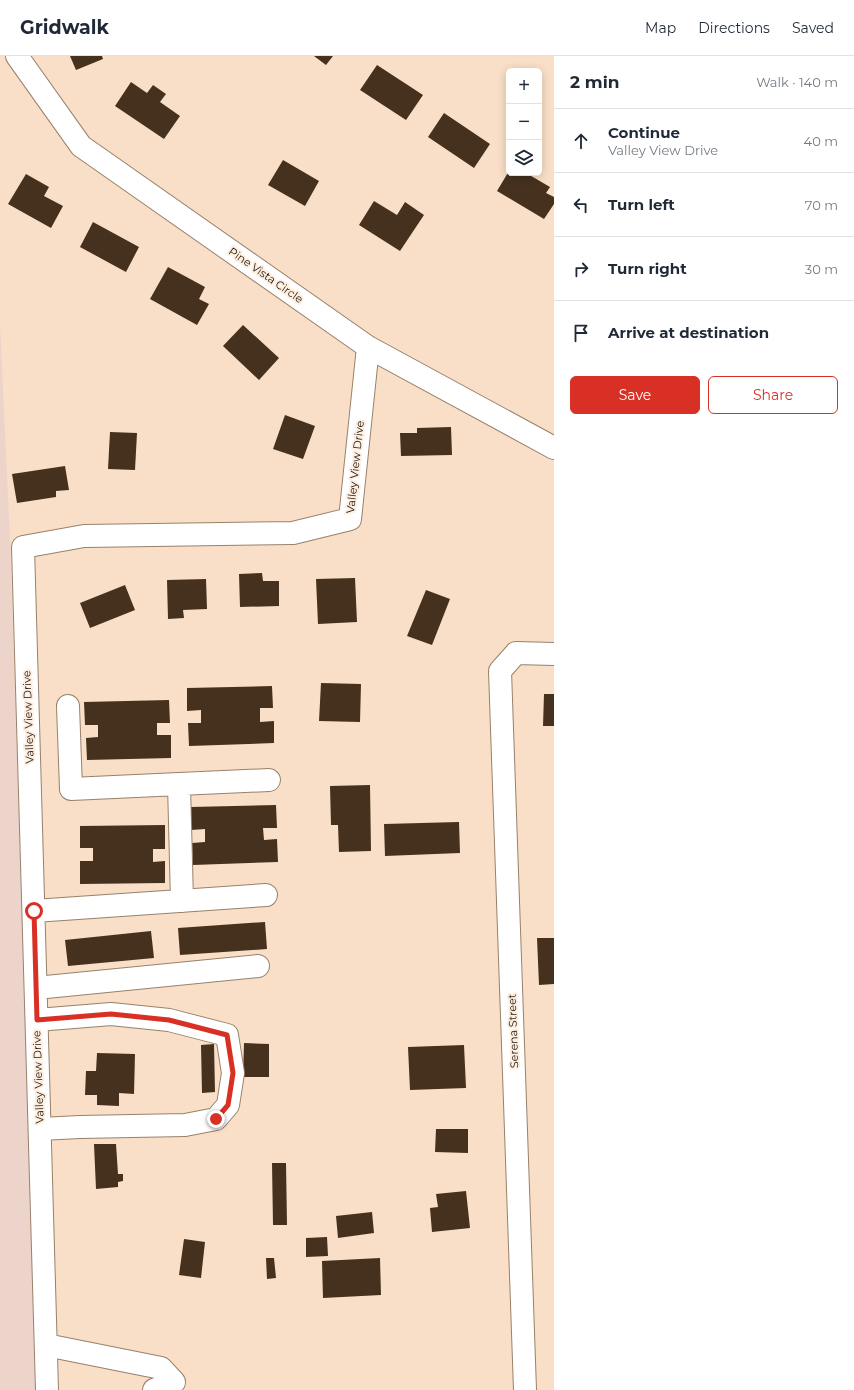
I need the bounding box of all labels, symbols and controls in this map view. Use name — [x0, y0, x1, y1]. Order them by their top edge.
text: Gridwalk — [20, 16, 109, 39]
text: Map — [645, 19, 676, 37]
text: Directions — [698, 19, 770, 37]
text: Saved — [792, 19, 834, 37]
map controls — [506, 68, 542, 176]
button: + — [506, 68, 542, 104]
text: 2 min — [570, 72, 620, 92]
text: Walk · 140 m — [756, 74, 838, 90]
button: − — [506, 104, 542, 140]
text: Continue — [608, 123, 680, 142]
icon: ahead — [570, 130, 592, 152]
text: 40 m — [804, 133, 838, 149]
button: layers — [506, 140, 542, 176]
text: Valley View Drive — [608, 142, 718, 158]
icon: left — [570, 194, 592, 216]
text: Turn left — [608, 195, 675, 214]
text: 70 m — [805, 197, 838, 213]
street label: Pine Vista Circle — [226, 244, 306, 306]
icon: right — [570, 258, 592, 280]
text: Turn right — [608, 259, 687, 278]
text: 30 m — [805, 261, 838, 277]
icon: arrive — [570, 322, 592, 344]
text: Arrive at destination — [608, 323, 769, 342]
button: Save — [570, 376, 700, 414]
button: Share — [708, 376, 838, 414]
street label: Valley View Drive — [343, 420, 367, 514]
street label: Valley View Drive — [19, 670, 37, 764]
route start — [25, 902, 43, 920]
street label: Serena Street — [505, 993, 521, 1068]
street label: Valley View Drive — [29, 1030, 47, 1124]
route end — [207, 1110, 225, 1128]

